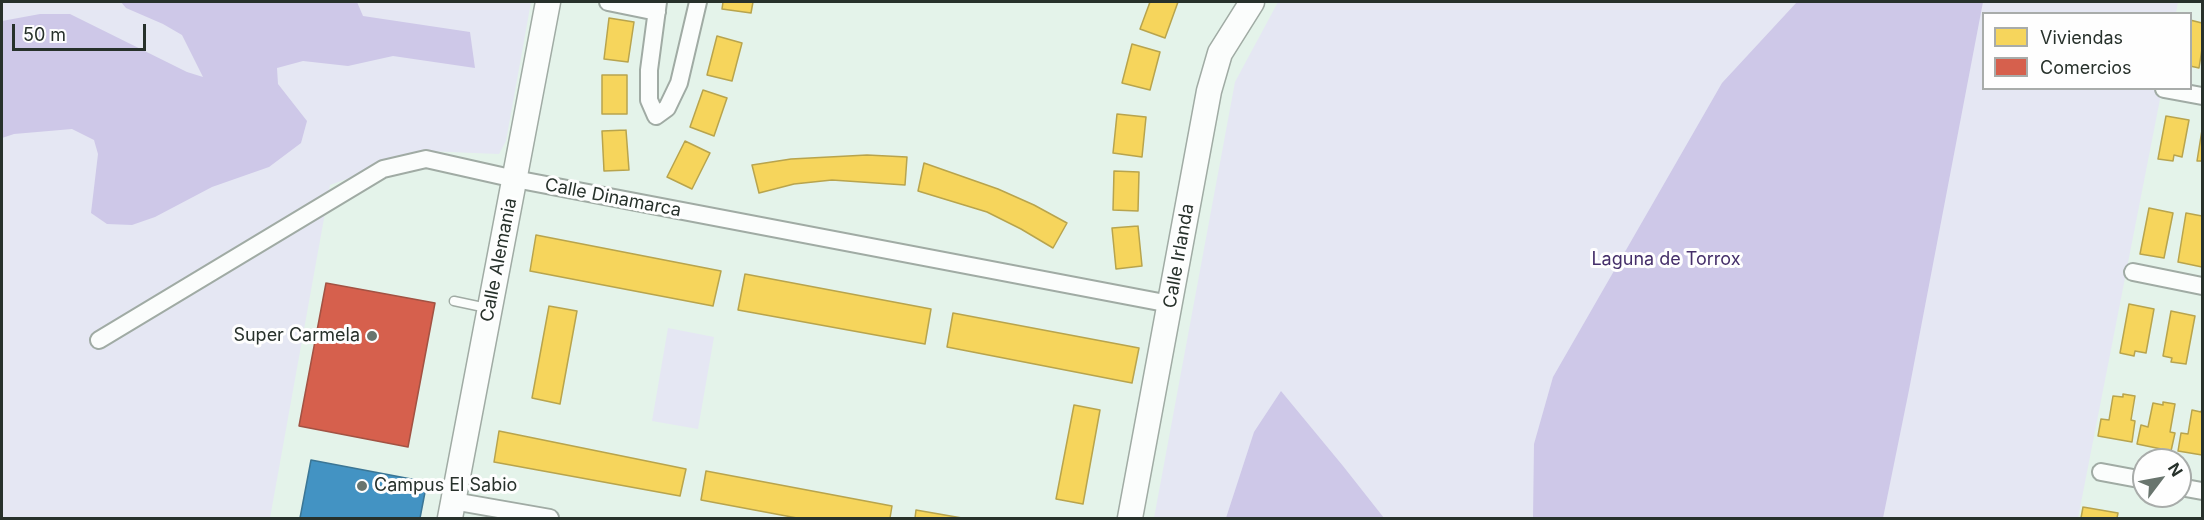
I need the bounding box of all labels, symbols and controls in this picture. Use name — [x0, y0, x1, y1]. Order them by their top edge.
scale bar — [15, 12, 148, 50]
legend — [1982, 12, 2192, 90]
text: 50 m — [23, 24, 66, 45]
text: Viviendas — [2040, 27, 2123, 48]
text: Comercios — [2040, 57, 2132, 78]
street label: Calle Dinamarca — [543, 174, 683, 222]
street label: Calle Alemania — [476, 196, 522, 324]
street label: Calle Irlanda — [1159, 202, 1199, 310]
park label: Laguna de Torrox — [1591, 249, 1741, 271]
place label: Super Carmela — [233, 325, 360, 347]
marker: Super Carmela — [365, 329, 379, 343]
north arrow — [2132, 448, 2192, 508]
text: N — [2164, 459, 2187, 480]
place label: Campus El Sabio — [374, 475, 517, 497]
marker: Campus El Sabio — [355, 479, 369, 493]

